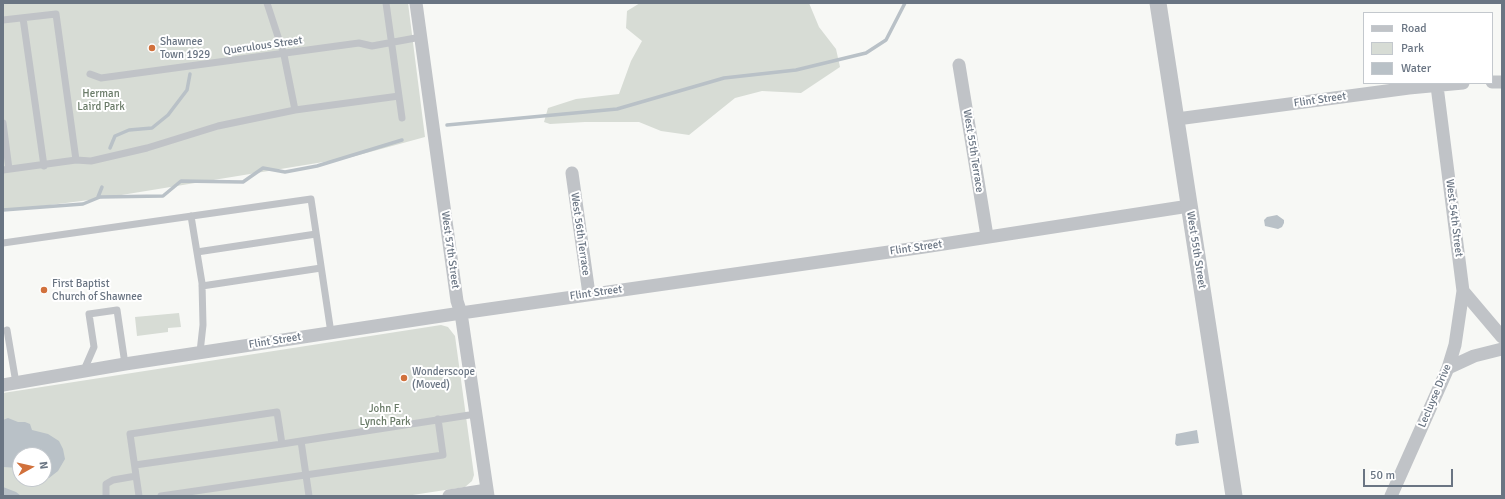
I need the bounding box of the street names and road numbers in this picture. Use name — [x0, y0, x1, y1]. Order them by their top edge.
street label: Querulous Street — [223, 34, 303, 58]
street label: Flint Street — [1293, 90, 1347, 110]
street label: West 55th Terrace — [960, 109, 986, 193]
street label: West 54th Street — [1443, 178, 1465, 258]
street label: West 56th Terrace — [568, 192, 592, 276]
street label: West 57th Street — [438, 210, 462, 290]
street label: West 55th Street — [1183, 210, 1209, 290]
street label: Flint Street — [889, 238, 943, 258]
street label: Flint Street — [569, 283, 623, 303]
street label: Flint Street — [248, 330, 302, 352]
street label: Lecluyse Drive — [1416, 362, 1454, 430]

